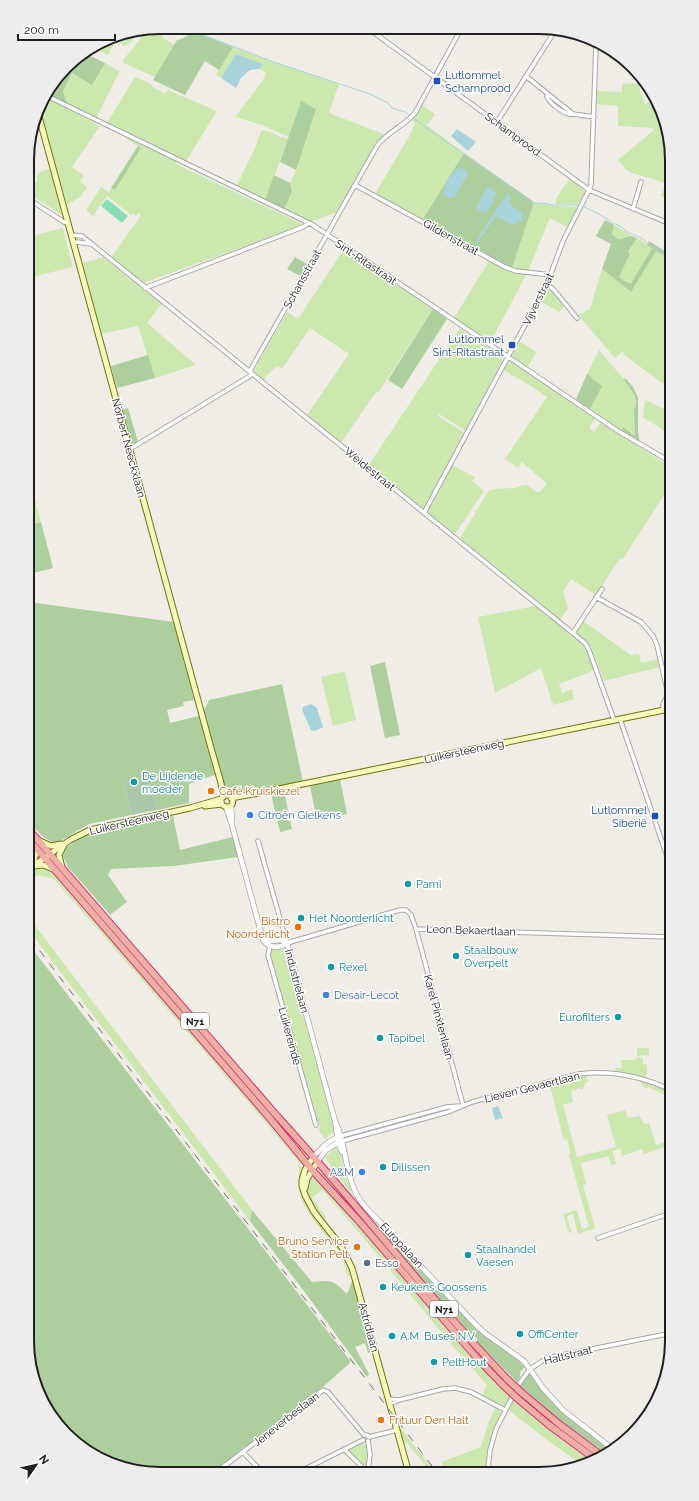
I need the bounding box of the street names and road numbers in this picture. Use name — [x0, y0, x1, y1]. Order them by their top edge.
street label: Schamprood — [482, 110, 543, 159]
street label: Gildenstraat — [421, 217, 481, 258]
street label: Sint-Ritastraat — [332, 237, 399, 288]
street label: Schansstraat — [281, 247, 324, 311]
street label: Vijverstraat — [520, 271, 557, 328]
street label: Norbert Neeckxlaan — [109, 397, 148, 499]
street label: Weidestraat — [342, 445, 398, 494]
street label: Luikersteenweg — [423, 737, 505, 766]
street label: Luikersteenweg — [88, 807, 170, 838]
street label: Leon Bekaertlaan — [426, 922, 516, 939]
street label: Industrielaan — [282, 948, 311, 1015]
street label: Karel Pinxtenlaan — [421, 973, 456, 1061]
street label: Luikereinde — [276, 1006, 304, 1067]
road number: N71 — [181, 1013, 209, 1029]
street label: Lieven Gevaertlaan — [483, 1069, 581, 1106]
street label: Europalaan — [377, 1220, 426, 1271]
street label: Astridlaan — [356, 1301, 381, 1353]
road number: N71 — [430, 1301, 458, 1317]
street label: Haltstraat — [543, 1343, 594, 1368]
street label: Jeneverbeslaan — [251, 1390, 322, 1449]

